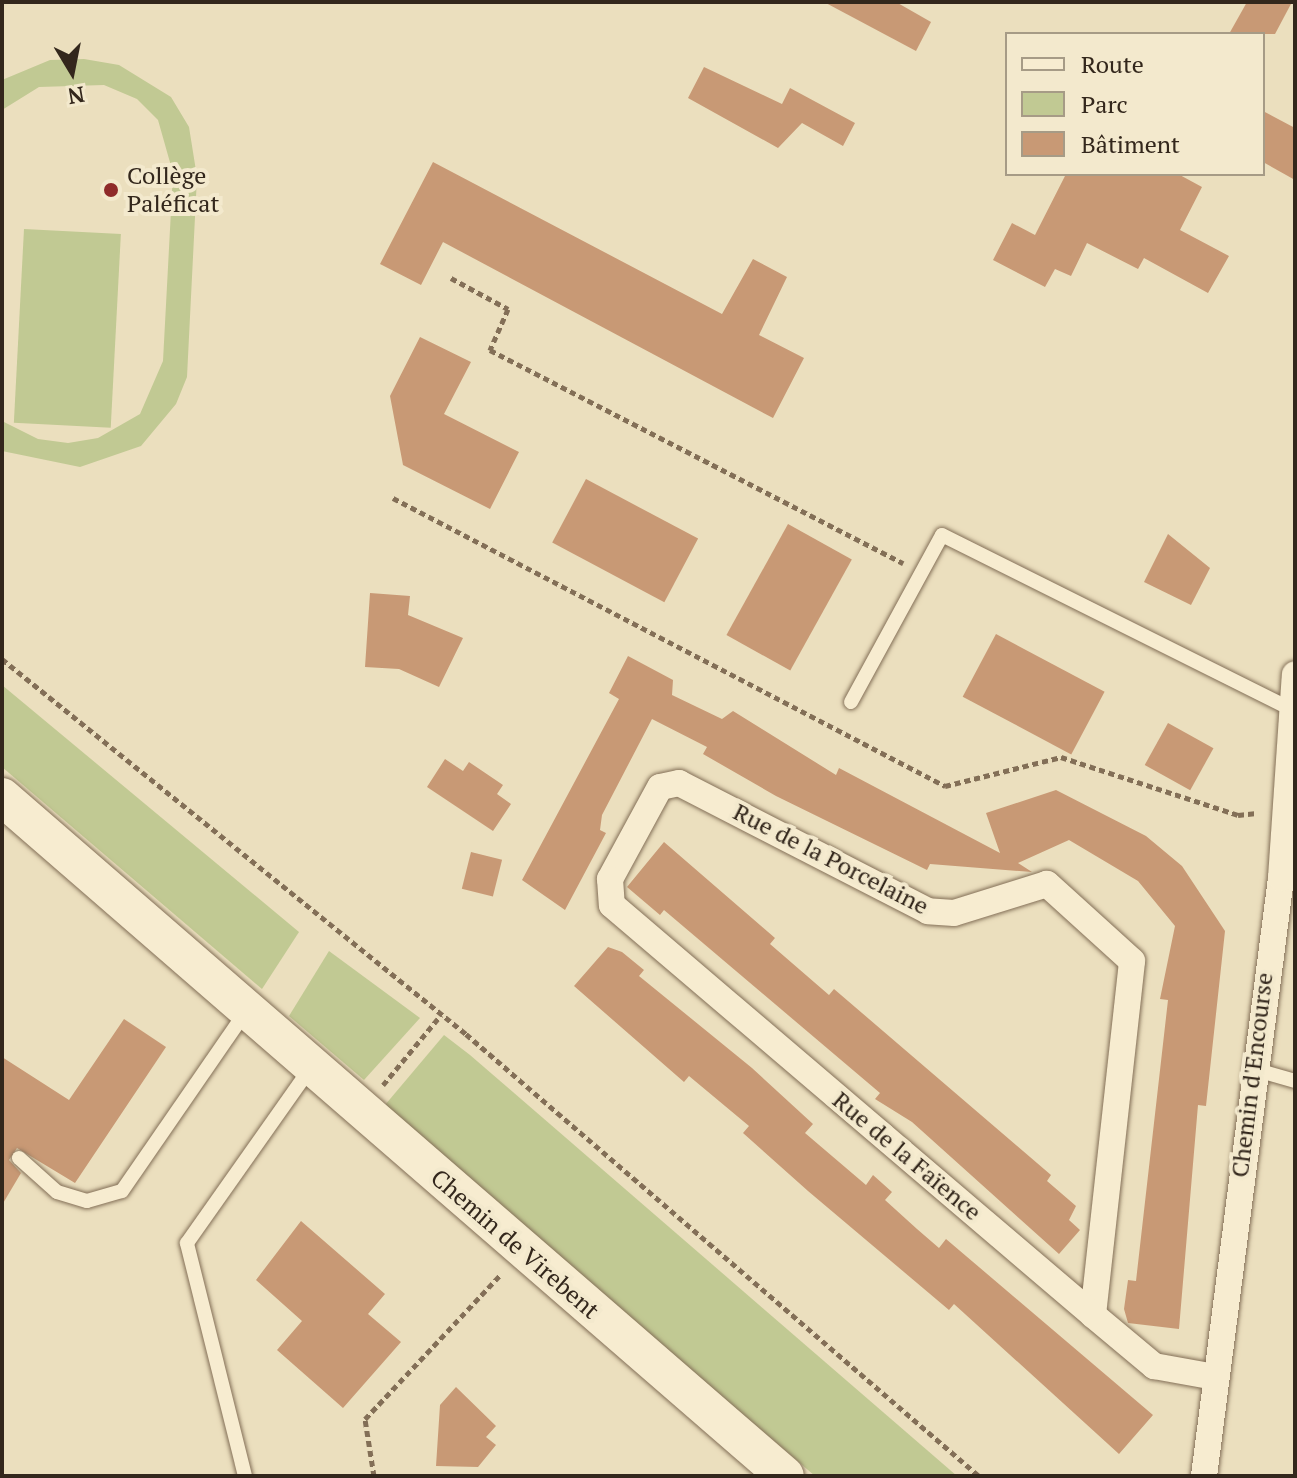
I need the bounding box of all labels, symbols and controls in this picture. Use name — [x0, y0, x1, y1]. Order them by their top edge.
north arrow — [32, 32, 112, 112]
legend — [1005, 32, 1265, 176]
text: Route — [1081, 48, 1144, 80]
text: N — [66, 80, 87, 112]
text: Parc — [1081, 88, 1128, 120]
text: Bâtiment — [1081, 128, 1180, 160]
place label: Collège Paléficat — [127, 162, 219, 218]
marker: Collège Paléficat — [102, 181, 120, 199]
street label: Rue de la Porcelaine — [729, 797, 933, 921]
street label: Chemin d'Encourse — [1225, 971, 1279, 1179]
street label: Rue de la Faïence — [827, 1086, 987, 1226]
street label: Chemin de Virebent — [425, 1163, 605, 1325]

